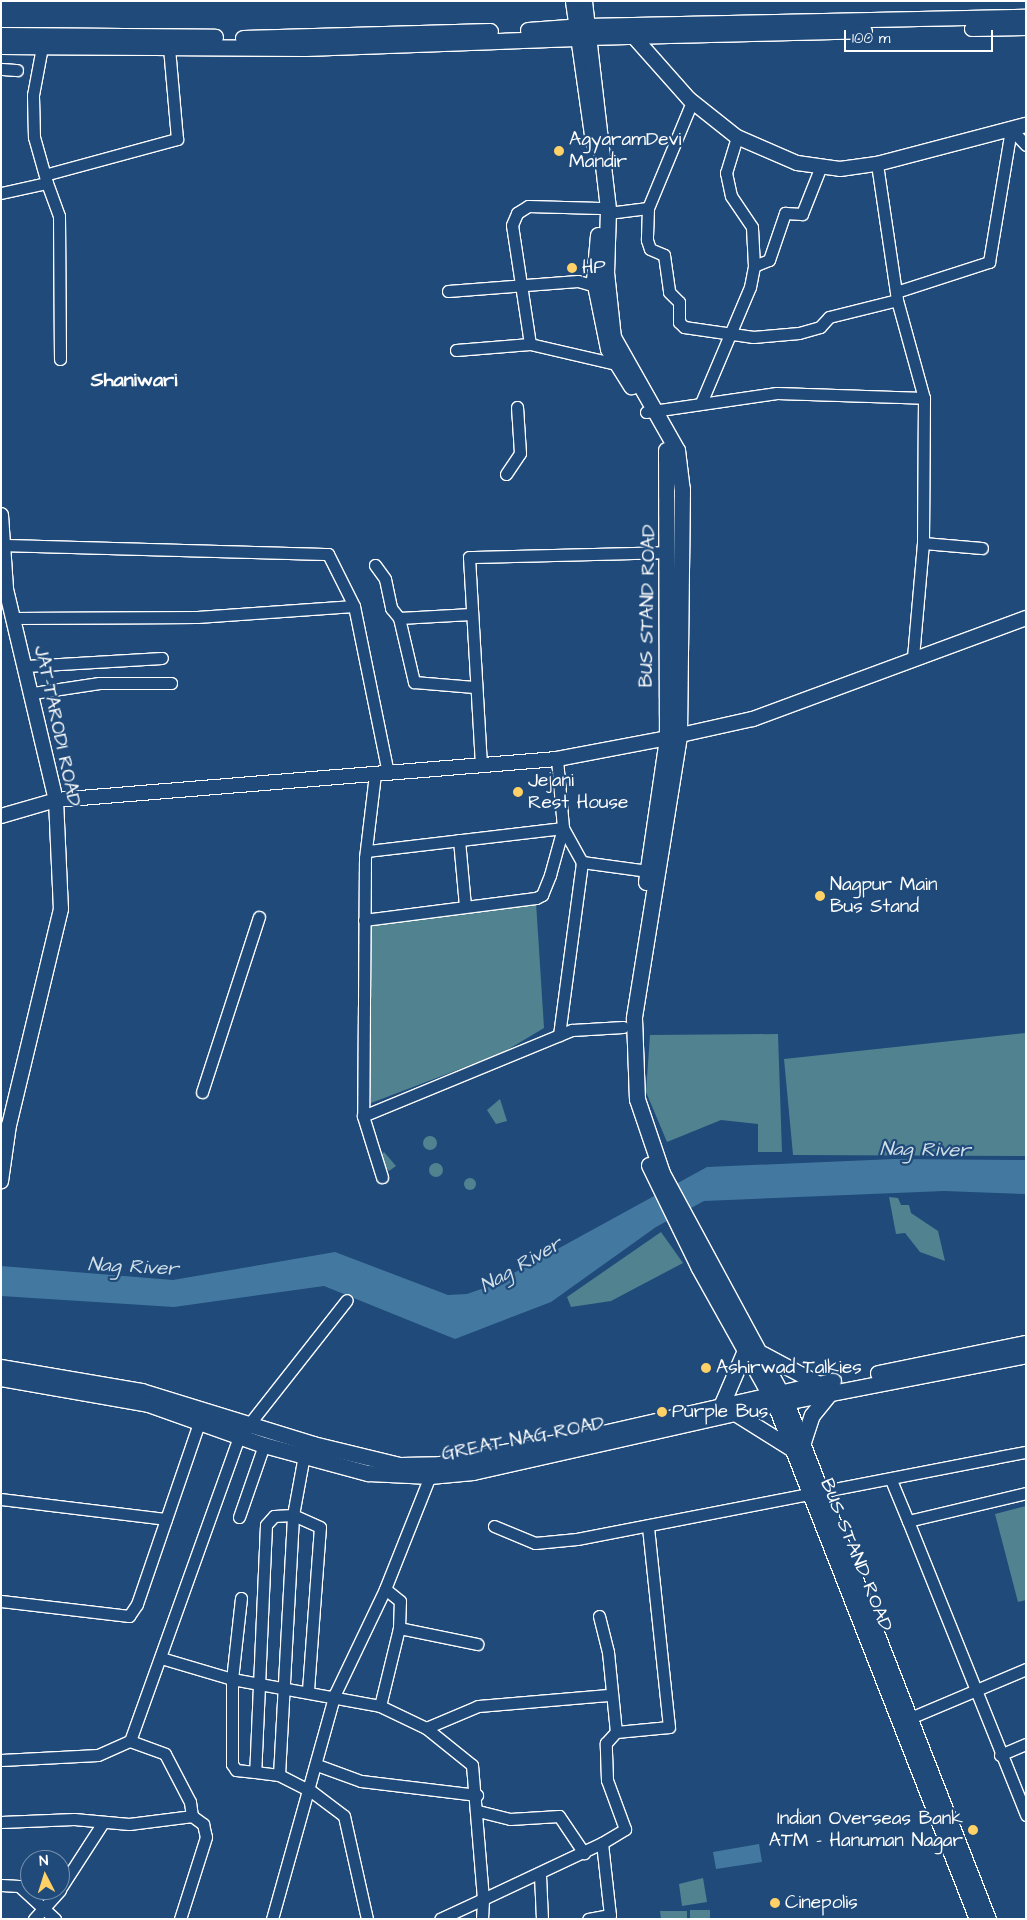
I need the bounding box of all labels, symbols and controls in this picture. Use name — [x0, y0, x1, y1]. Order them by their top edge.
scale bar — [847, 20, 996, 52]
text: 100 m — [852, 28, 891, 49]
place label: AgyaramDevi Mandir — [569, 129, 681, 173]
marker: AgyaramDevi Mandir — [553, 145, 565, 157]
place label: HP — [582, 257, 606, 279]
marker: HP — [566, 262, 578, 274]
district label: Shaniwari — [91, 368, 177, 392]
street label: BUS STAND ROAD — [635, 524, 661, 688]
street label: JAT-TARODI ROAD — [29, 644, 85, 808]
place label: Jejani Rest House — [528, 770, 628, 814]
marker: Jejani Rest House — [512, 786, 524, 798]
place label: Nagpur Main Bus Stand — [830, 874, 937, 918]
marker: Nagpur Main Bus Stand — [814, 890, 826, 902]
water label: Nag River — [880, 1137, 970, 1163]
water label: Nag River — [476, 1232, 566, 1298]
water label: Nag River — [87, 1253, 179, 1281]
place label: Ashirwad Talkies — [716, 1357, 862, 1379]
marker: Ashirwad Talkies — [700, 1362, 712, 1374]
place label: Purple Bus — [672, 1401, 768, 1423]
marker: Purple Bus — [656, 1406, 668, 1418]
street label: GREAT NAG ROAD — [440, 1412, 606, 1466]
street label: BUS STAND ROAD — [815, 1475, 897, 1635]
place label: Indian Overseas Bank ATM - Hanuman Nagar — [769, 1808, 963, 1852]
marker: Indian Overseas Bank ATM - Hanuman Nagar — [967, 1824, 979, 1836]
north arrow — [20, 1850, 70, 1900]
text: N — [39, 1851, 49, 1871]
place label: Cinepolis — [785, 1892, 858, 1914]
marker: Cinepolis — [769, 1897, 781, 1909]

